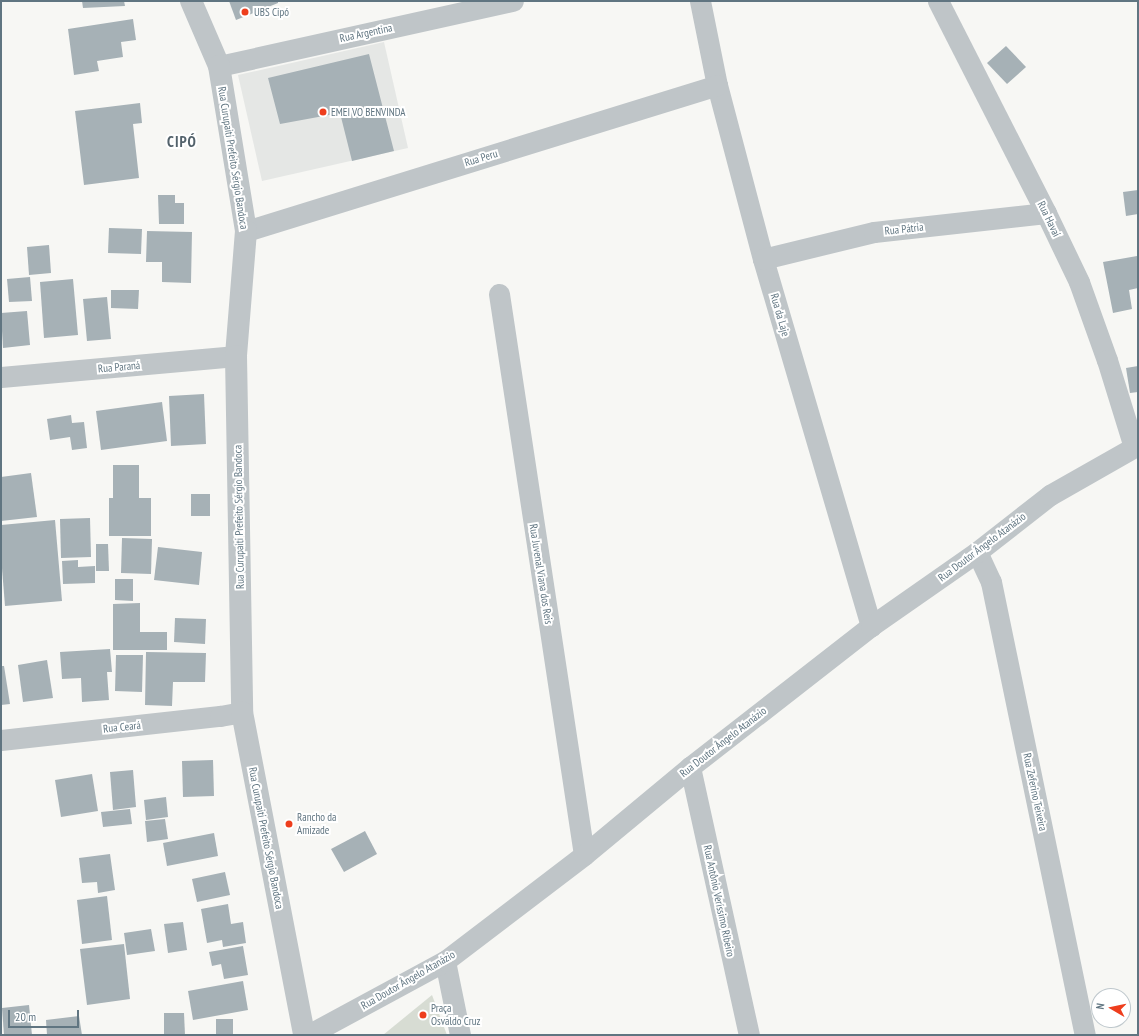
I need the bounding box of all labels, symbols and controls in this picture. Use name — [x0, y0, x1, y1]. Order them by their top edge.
place label: UBS Cipó — [254, 5, 289, 19]
marker: UBS Cipó — [239, 6, 251, 18]
street label: Rua Argentina — [338, 21, 394, 45]
street label: Rua Curupaiti Prefeito Sérgio Bandoca — [215, 86, 251, 230]
place label: EMEI VO BENVINDA — [331, 105, 406, 119]
marker: EMEI VO BENVINDA — [318, 107, 328, 117]
district label: CIPÓ — [167, 133, 197, 151]
street label: Rua Peru — [463, 147, 499, 169]
street label: Rua Havaí — [1035, 199, 1063, 239]
street label: Rua Pátria — [884, 220, 924, 238]
street label: Rua da Laje — [768, 292, 792, 338]
street label: Rua Paraná — [97, 359, 141, 375]
street label: Rua Curupaiti Prefeito Sérgio Bandoca — [231, 445, 247, 589]
street label: Rua Doutor Ângelo Atanázio — [935, 510, 1029, 584]
street label: Rua Juvenal Viana dos Reis — [527, 523, 555, 625]
street label: Rua Doutor Ângelo Atanázio — [677, 704, 769, 780]
street label: Rua Ceará — [102, 718, 142, 736]
street label: Rua Zeferino Teixeira — [1020, 752, 1050, 832]
street label: Rua Curupaiti Prefeito Sérgio Bandoca — [246, 766, 286, 910]
place label: Rancho da Amizade — [297, 811, 337, 837]
marker: Rancho da Amizade — [284, 819, 294, 829]
street label: Rua Antônio Veríssimo Ribeiro — [701, 844, 737, 958]
street label: Rua Doutor Ângelo Atanázio — [358, 948, 458, 1012]
north arrow — [1091, 988, 1131, 1028]
scale bar — [10, 1002, 81, 1028]
place label: Praça Osvaldo Cruz — [431, 1002, 480, 1028]
text: N — [1093, 1002, 1108, 1010]
text: 20 m — [15, 1009, 36, 1024]
marker: Praça Osvaldo Cruz — [418, 1010, 428, 1020]

